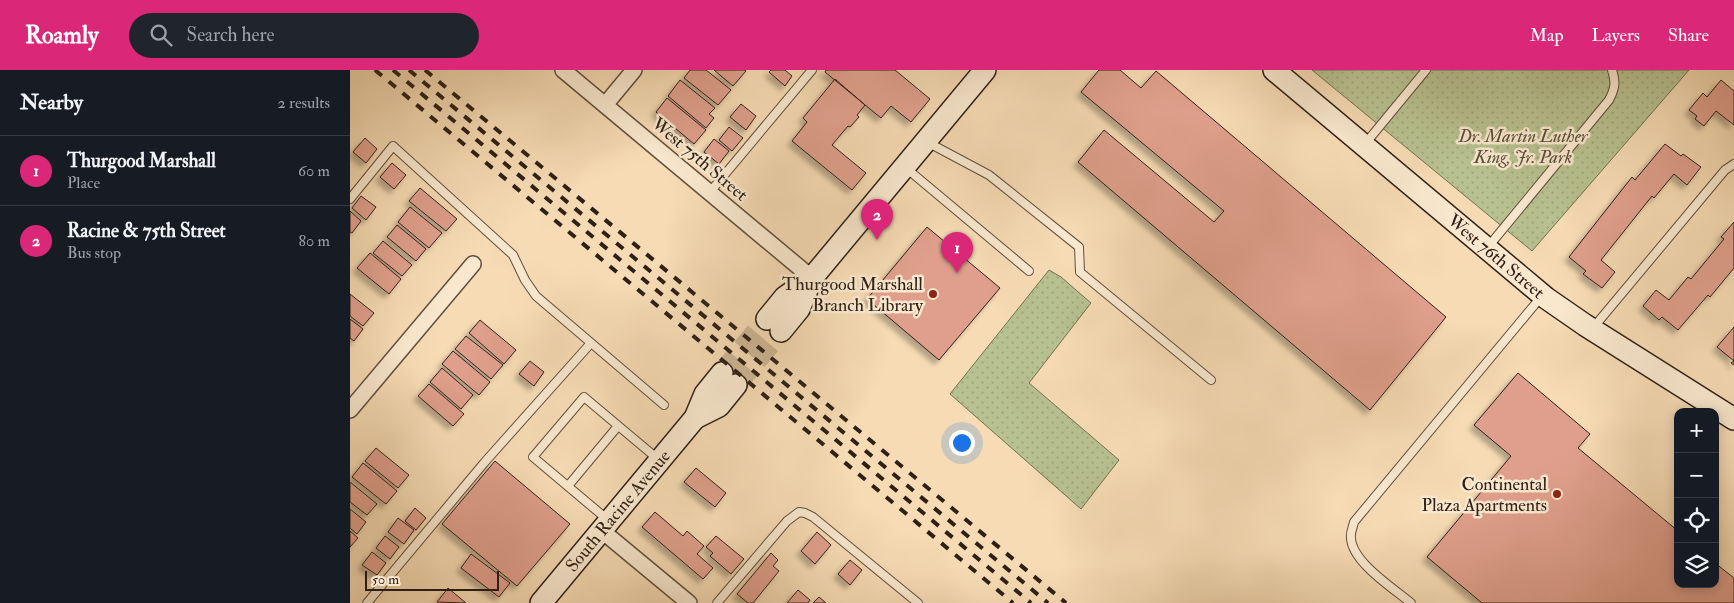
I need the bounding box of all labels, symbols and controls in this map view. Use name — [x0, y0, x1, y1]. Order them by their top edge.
search box — [129, 13, 479, 58]
text: Roamly — [25, 20, 99, 51]
icon: search — [147, 21, 175, 49]
text: Search here — [187, 23, 274, 47]
text: Map — [1530, 24, 1564, 47]
text: Layers — [1592, 24, 1640, 47]
text: Share — [1668, 24, 1709, 47]
text: Nearby — [20, 89, 83, 116]
text: 2 results — [277, 93, 330, 113]
street label: West 75th Street — [646, 112, 753, 206]
park label: Dr. Martin Luther King, Jr. Park — [1458, 125, 1589, 169]
text: Thurgood Marshall — [67, 149, 216, 173]
text: 1 — [33, 161, 39, 181]
text: 60 m — [298, 161, 330, 181]
text: Place — [67, 173, 100, 193]
pin: 2 — [861, 199, 893, 240]
street label: West 76th Street — [1442, 209, 1549, 304]
text: Racine & 75th Street — [67, 219, 226, 243]
text: 2 — [32, 231, 40, 251]
text: 80 m — [299, 231, 330, 251]
pin: 1 — [941, 232, 973, 273]
text: Bus stop — [67, 243, 121, 263]
place label: Thurgood Marshall Branch Library — [782, 273, 924, 317]
marker: Thurgood Marshall Branch Library — [927, 288, 939, 300]
map controls — [1674, 408, 1719, 588]
button: + — [1674, 408, 1719, 453]
your location — [949, 430, 975, 456]
street label: South Racine Avenue — [561, 445, 676, 577]
button: − — [1674, 453, 1719, 498]
place label: Continental Plaza Apartments — [1421, 473, 1547, 517]
marker: Continental Plaza Apartments — [1551, 488, 1563, 500]
button: locate — [1674, 498, 1719, 543]
button: layers — [1674, 543, 1719, 588]
scale bar — [365, 568, 499, 591]
text: 50 m — [372, 571, 399, 588]

